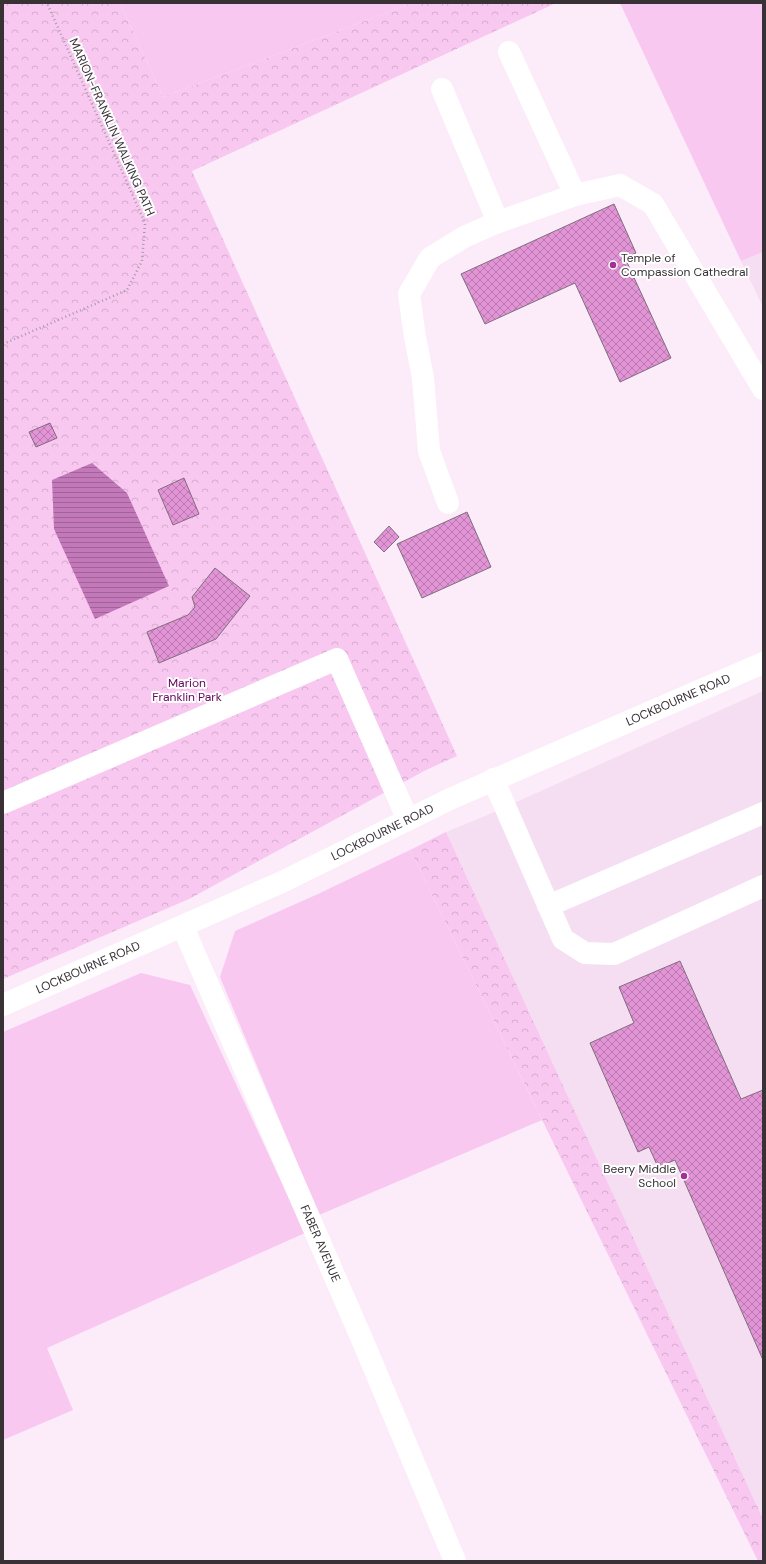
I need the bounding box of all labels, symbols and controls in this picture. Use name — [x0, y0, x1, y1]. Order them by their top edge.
street label: MARION-FRANKLIN WALKING PATH — [65, 36, 159, 218]
place label: Temple of Compassion Cathedral — [621, 250, 748, 280]
marker: Temple of Compassion Cathedral — [608, 260, 618, 270]
street label: LOCKBOURNE ROAD — [623, 670, 733, 730]
park label: Marion Franklin Park — [152, 675, 222, 705]
street label: LOCKBOURNE ROAD — [329, 800, 436, 864]
street label: LOCKBOURNE ROAD — [33, 937, 143, 997]
place label: Beery Middle School — [603, 1161, 676, 1191]
marker: Beery Middle School — [679, 1171, 689, 1181]
street label: FABER AVENUE — [297, 1202, 344, 1285]

